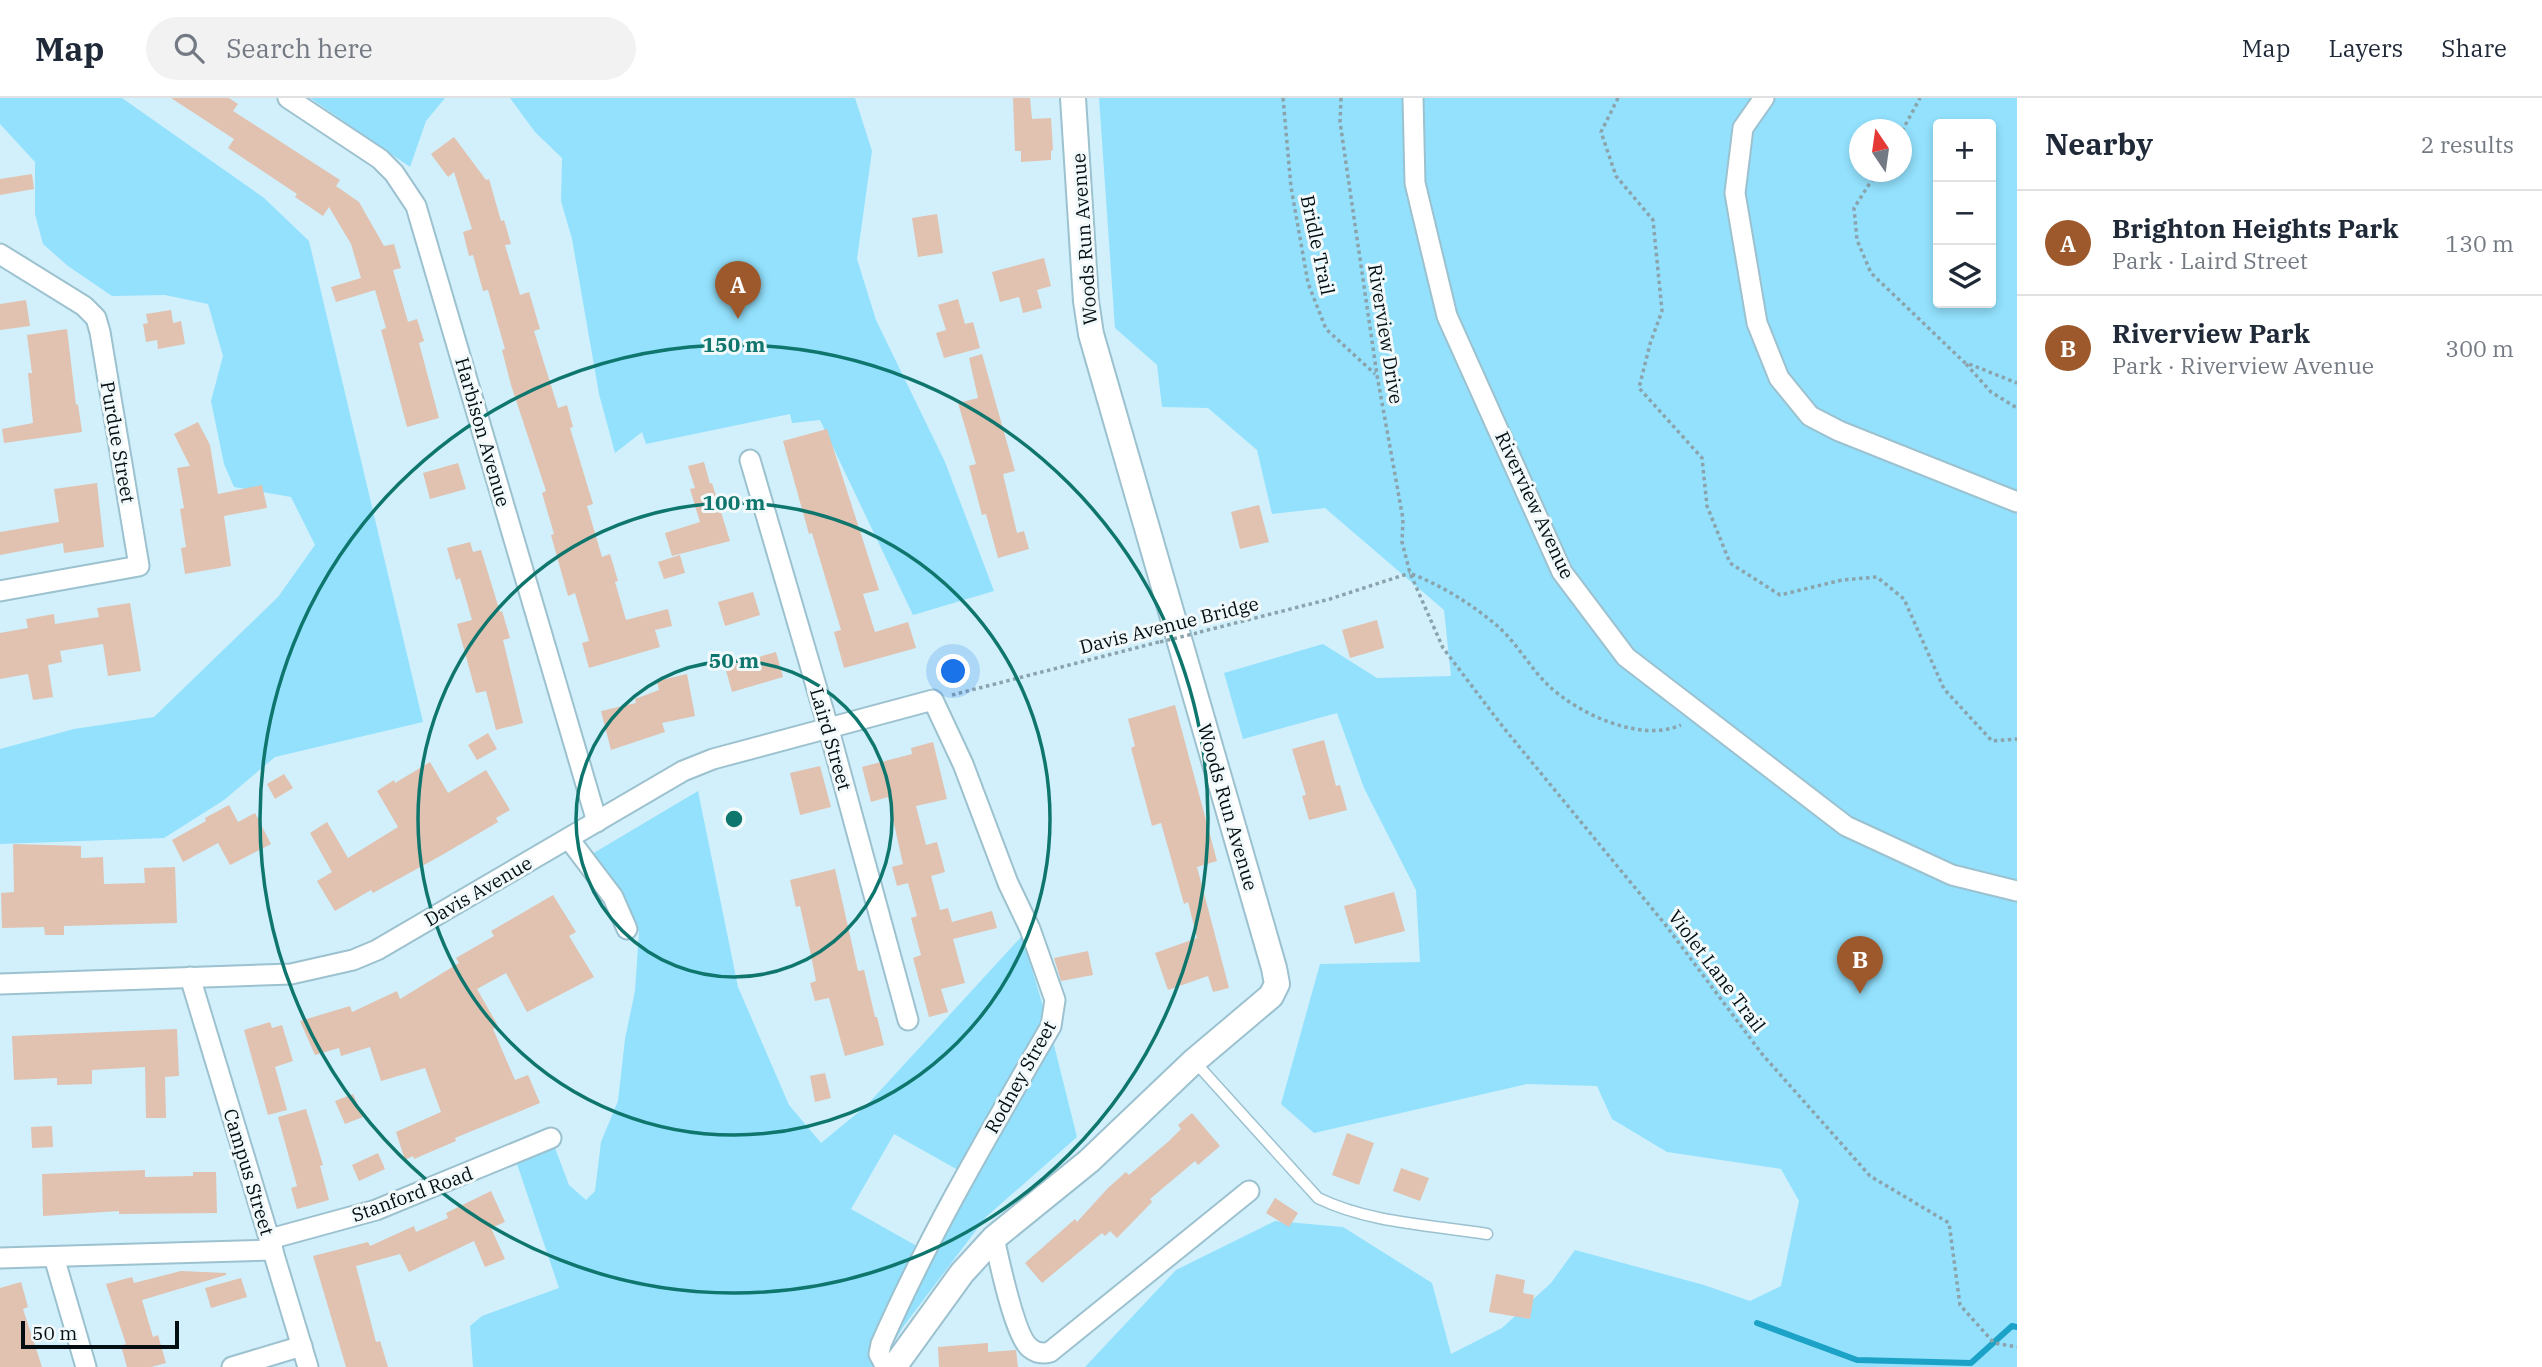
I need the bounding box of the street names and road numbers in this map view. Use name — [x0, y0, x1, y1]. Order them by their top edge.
street label: Woods Run Avenue — [1066, 152, 1102, 326]
street label: Bridle Trail — [1296, 193, 1340, 297]
street label: Riverview Drive — [1363, 262, 1409, 406]
street label: Harbison Avenue — [450, 354, 516, 510]
street label: Purdue Street — [95, 379, 141, 505]
street label: Riverview Avenue — [1490, 427, 1580, 583]
street label: Davis Avenue Bridge — [1077, 591, 1261, 659]
street label: Laird Street — [805, 685, 857, 793]
street label: Woods Run Avenue — [1193, 721, 1263, 893]
street label: Davis Avenue — [420, 851, 536, 931]
street label: Violet Lane Trail — [1663, 905, 1771, 1037]
street label: Rodney Street — [979, 1016, 1061, 1138]
street label: Campus Street — [218, 1106, 280, 1238]
street label: Stanford Road — [348, 1161, 476, 1227]

